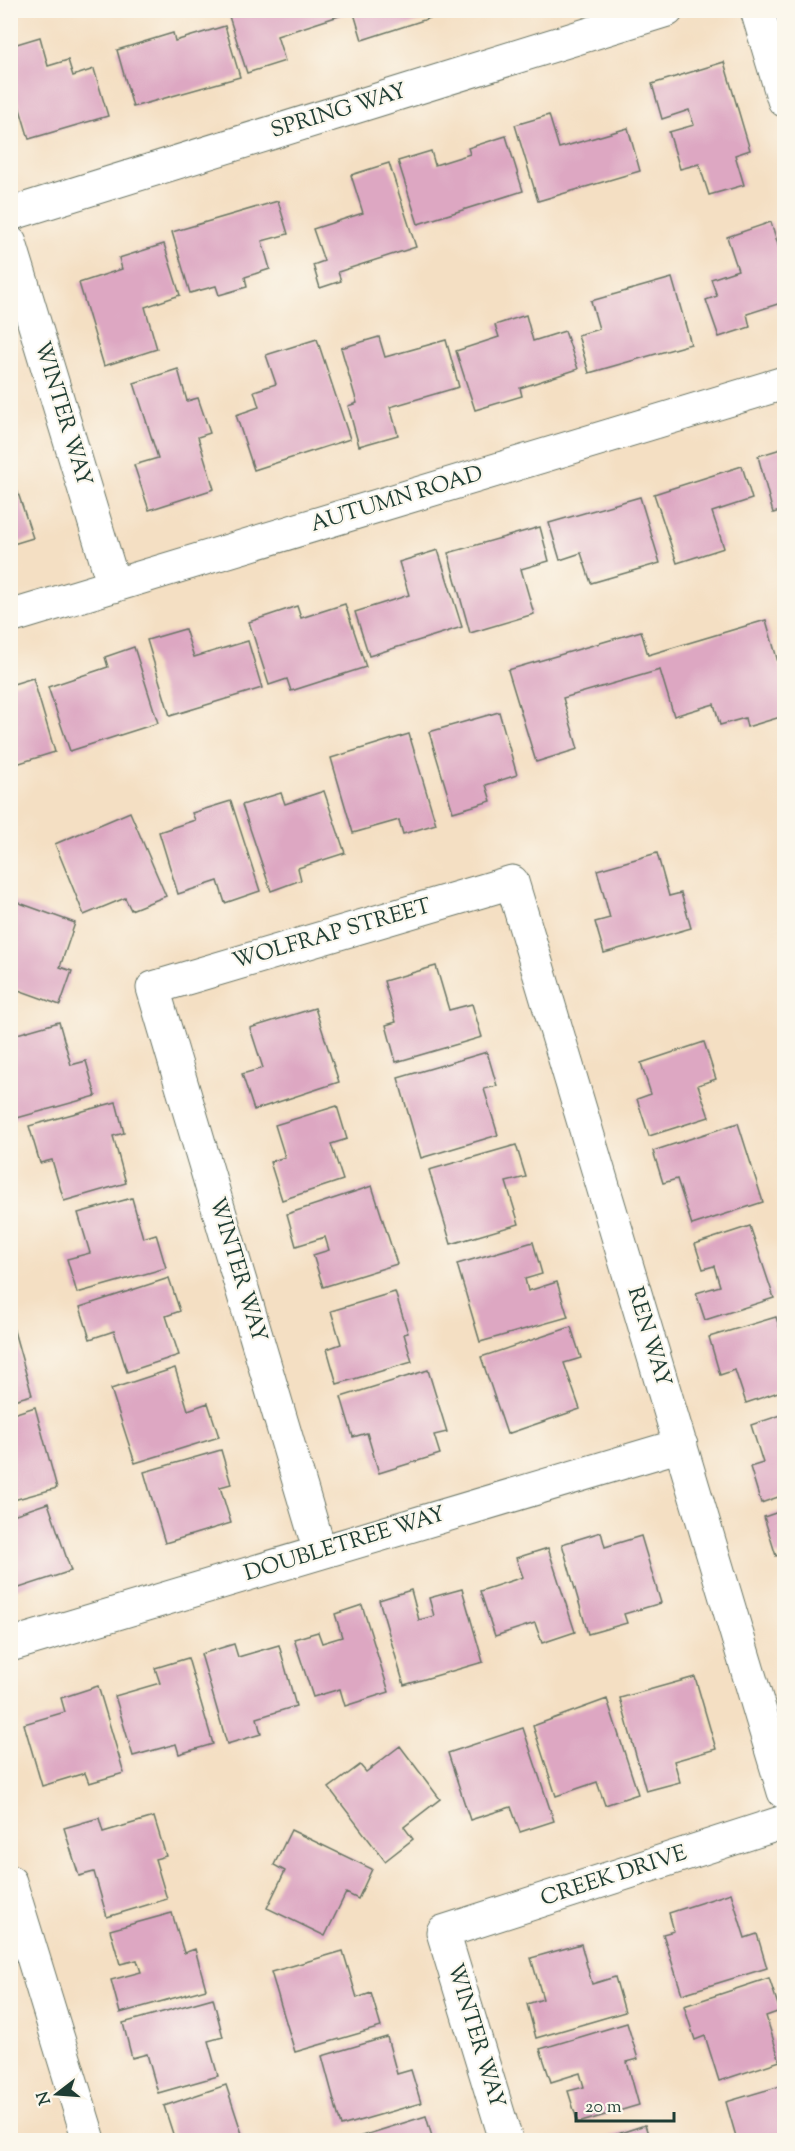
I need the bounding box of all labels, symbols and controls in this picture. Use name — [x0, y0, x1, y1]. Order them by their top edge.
street label: SPRING WAY — [267, 76, 411, 148]
street label: WINTER WAY — [25, 338, 99, 491]
street label: AUTUMN ROAD — [307, 459, 487, 541]
street label: WOLFRAP STREET — [229, 891, 436, 979]
street label: WINTER WAY — [200, 1194, 274, 1347]
street label: REN WAY — [618, 1283, 678, 1391]
street label: DOUBLETREE WAY — [241, 1499, 450, 1591]
street label: CREEK DRIVE — [537, 1838, 691, 1916]
street label: WINTER WAY — [438, 1960, 512, 2113]
north arrow — [27, 2064, 87, 2124]
scale bar — [576, 2085, 674, 2123]
text: N — [32, 2088, 58, 2107]
text: 20 m — [585, 2095, 622, 2121]

